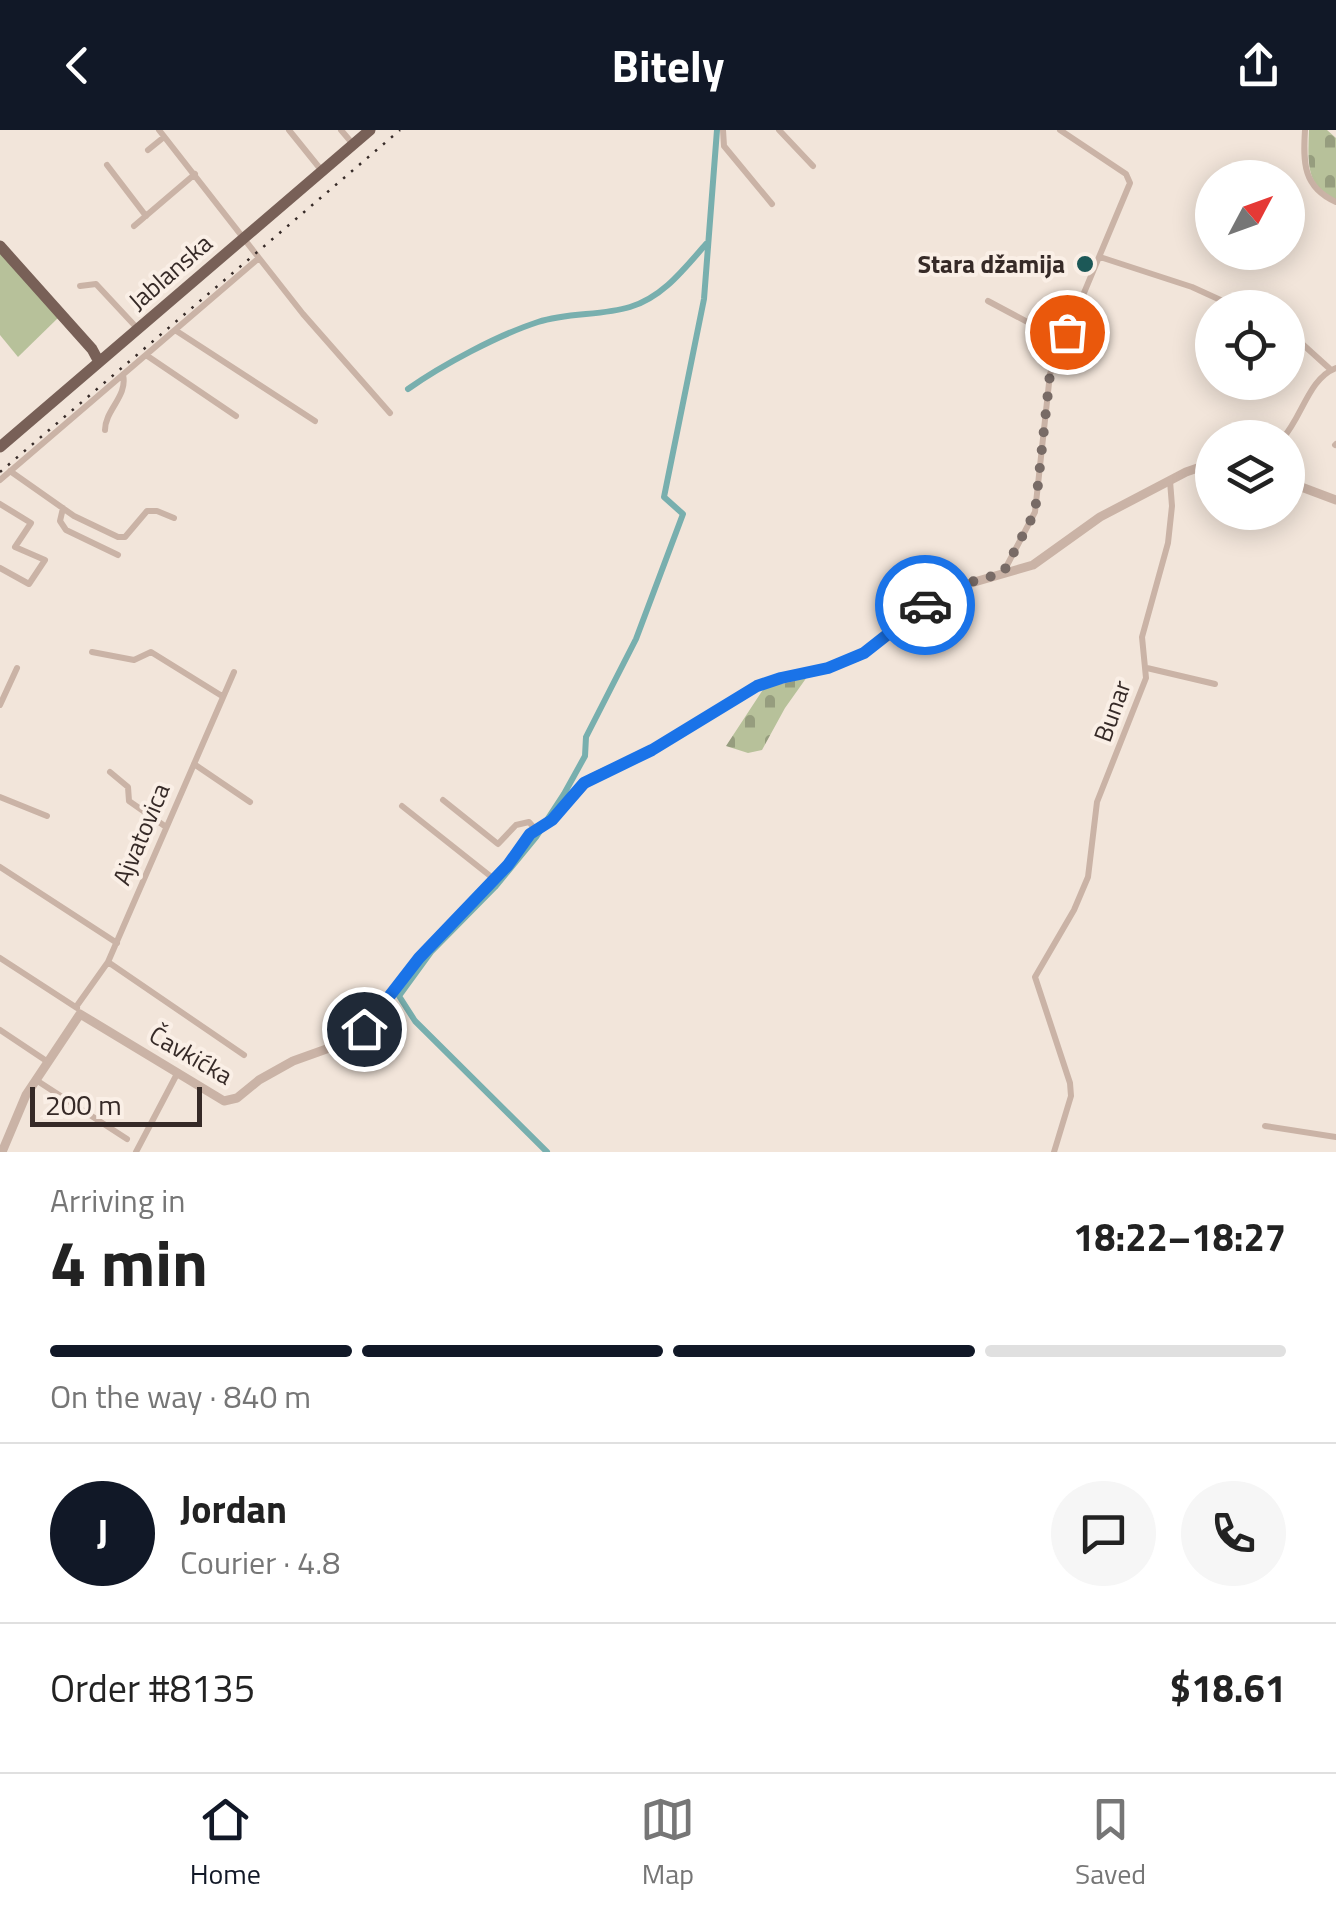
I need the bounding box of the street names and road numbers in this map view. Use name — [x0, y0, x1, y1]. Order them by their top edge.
street label: Jablanska — [120, 224, 221, 319]
street label: Bunar — [1083, 674, 1141, 747]
street label: Ajvatovica — [103, 777, 180, 891]
street label: Čavkićka — [142, 1016, 240, 1094]

